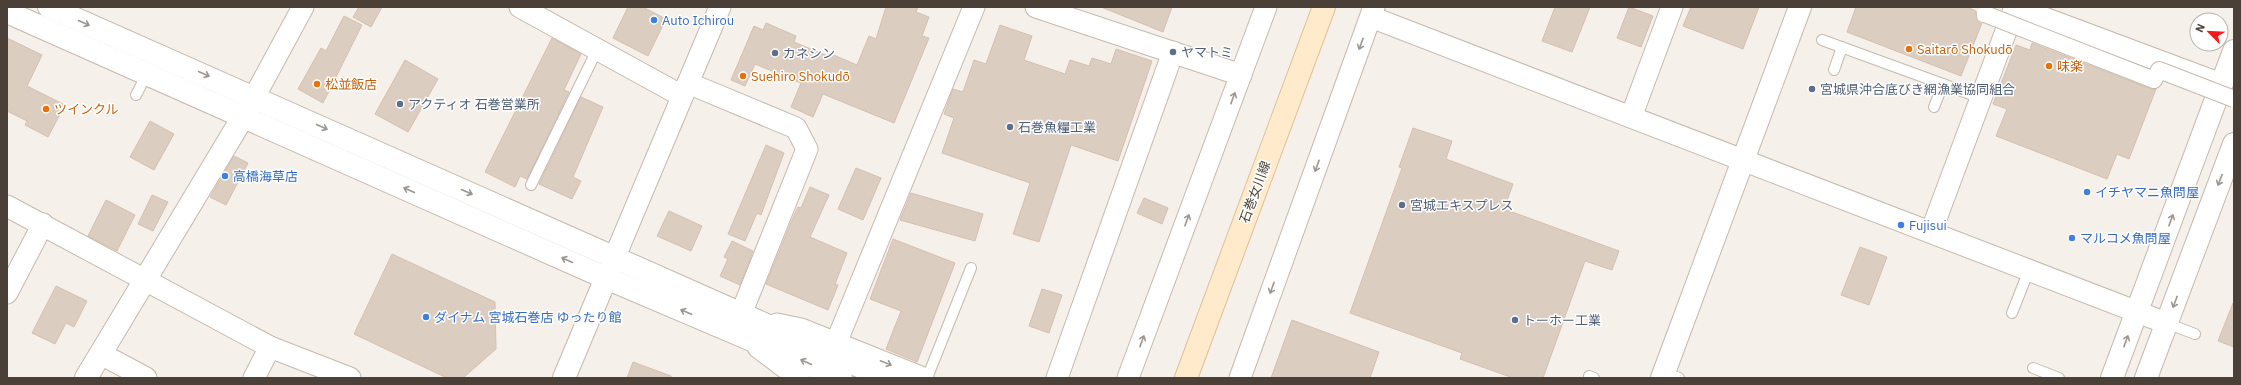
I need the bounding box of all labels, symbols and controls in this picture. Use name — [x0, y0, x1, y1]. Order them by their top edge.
place label: Auto Ichirou — [662, 12, 734, 29]
north arrow — [2189, 12, 2229, 52]
marker: Auto Ichirou — [649, 15, 659, 25]
one-way arrow — [78, 19, 90, 27]
text: N — [2192, 21, 2208, 34]
one-way arrow — [1356, 37, 1364, 49]
place label: Saitarō Shokudō — [1917, 41, 2012, 58]
place label: ヤマトミ — [1181, 44, 1233, 61]
marker: Saitarō Shokudō — [1904, 44, 1914, 54]
place label: カネシン — [783, 45, 835, 62]
marker: ヤマトミ — [1168, 47, 1178, 57]
marker: カネシン — [770, 48, 780, 58]
place label: 味楽 — [2057, 58, 2083, 75]
marker: 味楽 — [2044, 61, 2054, 71]
place label: Suehiro Shokudō — [751, 68, 850, 85]
one-way arrow — [197, 71, 209, 79]
marker: Suehiro Shokudō — [738, 71, 748, 81]
place label: 松並飯店 — [325, 76, 377, 93]
marker: 松並飯店 — [312, 79, 322, 89]
place label: 宮城県沖合底びき網漁業協同組合 — [1820, 81, 2015, 98]
marker: 宮城県沖合底びき網漁業協同組合 — [1807, 84, 1817, 94]
one-way arrow — [1229, 92, 1237, 104]
place label: アクティオ 石巻営業所 — [408, 96, 540, 113]
marker: アクティオ 石巻営業所 — [395, 99, 405, 109]
place label: ツインクル — [54, 101, 119, 118]
marker: ツインクル — [41, 104, 51, 114]
place label: 石巻魚糧工業 — [1018, 119, 1096, 136]
marker: 石巻魚糧工業 — [1005, 122, 1015, 132]
one-way arrow — [316, 124, 328, 131]
street label: 石巻女川線 — [1236, 159, 1274, 225]
one-way arrow — [1312, 159, 1320, 171]
place label: 高橋海草店 — [233, 168, 298, 185]
marker: 高橋海草店 — [220, 171, 230, 181]
one-way arrow — [2216, 174, 2224, 186]
place label: イチヤマニ魚問屋 — [2095, 184, 2199, 201]
one-way arrow — [404, 186, 416, 193]
marker: イチヤマニ魚問屋 — [2082, 187, 2092, 197]
one-way arrow — [460, 189, 472, 196]
place label: 宮城エキスプレス — [1410, 197, 1514, 214]
marker: 宮城エキスプレス — [1397, 200, 1407, 210]
one-way arrow — [1184, 214, 1192, 226]
one-way arrow — [2168, 214, 2176, 226]
place label: Fujisui — [1909, 217, 1947, 234]
marker: Fujisui — [1896, 220, 1906, 230]
place label: マルコメ魚問屋 — [2080, 230, 2171, 247]
marker: マルコメ魚問屋 — [2067, 233, 2077, 243]
one-way arrow — [561, 256, 573, 263]
one-way arrow — [1268, 282, 1276, 294]
one-way arrow — [2170, 295, 2178, 307]
one-way arrow — [680, 307, 692, 315]
place label: ダイナム 宮城石巻店 ゆったり館 — [434, 309, 622, 326]
marker: ダイナム 宮城石巻店 ゆったり館 — [421, 312, 431, 322]
place label: トーホー工業 — [1523, 312, 1601, 329]
marker: トーホー工業 — [1510, 315, 1520, 325]
one-way arrow — [1138, 336, 1146, 348]
one-way arrow — [2122, 336, 2130, 348]
one-way arrow — [800, 358, 812, 366]
one-way arrow — [880, 360, 892, 367]

